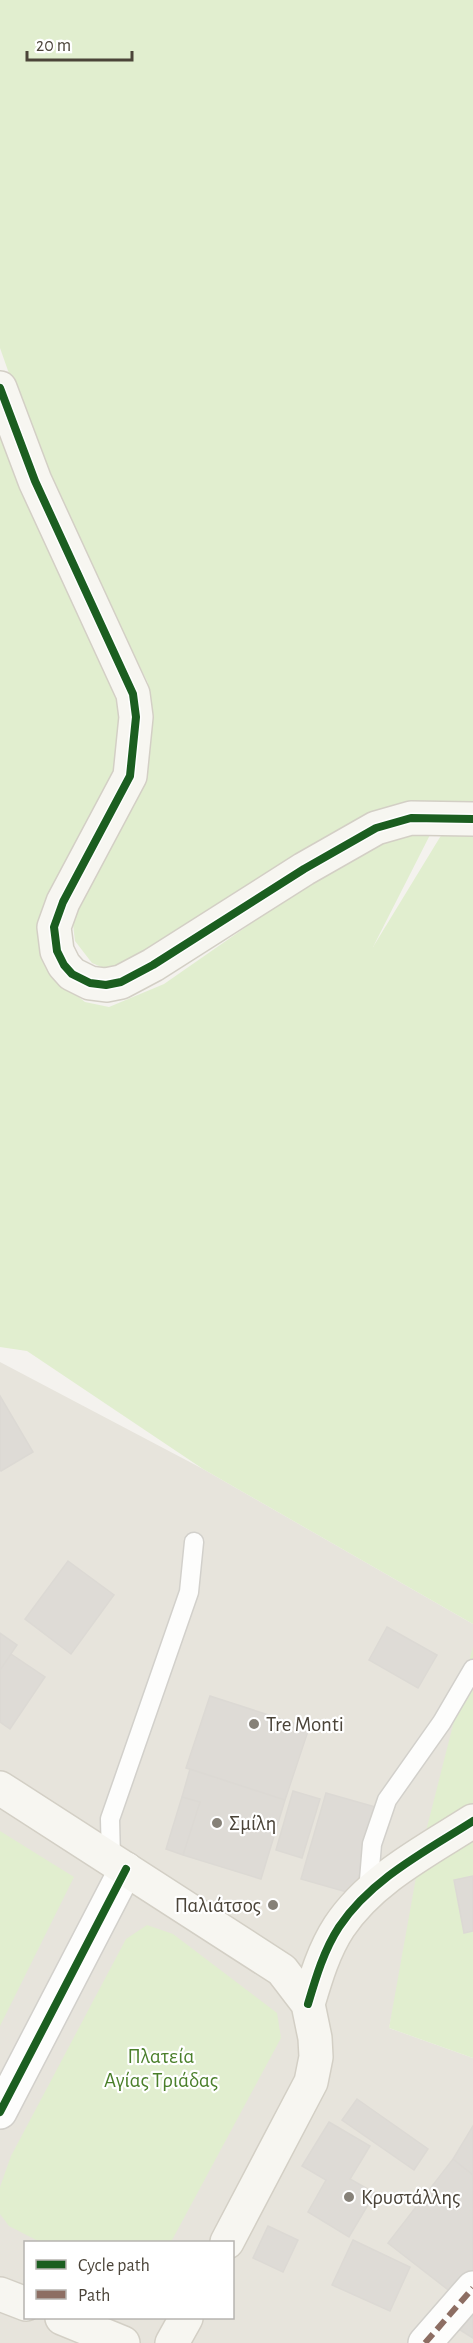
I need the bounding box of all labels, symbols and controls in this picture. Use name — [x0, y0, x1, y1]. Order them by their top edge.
scale bar — [27, 24, 132, 62]
text: 20 m — [36, 37, 71, 55]
place label: Tre Monti — [266, 1714, 344, 1735]
marker: Tre Monti — [247, 1717, 261, 1731]
place label: Σμίλη — [229, 1813, 277, 1834]
marker: Σμίλη — [210, 1816, 224, 1830]
place label: Παλιάτσος — [175, 1895, 261, 1916]
marker: Παλιάτσος — [266, 1898, 280, 1912]
park label: Πλατεία Αγίας Τριάδας — [104, 2046, 218, 2091]
place label: Κρυστάλλης — [361, 2187, 460, 2208]
marker: Κρυστάλλης — [342, 2190, 356, 2204]
legend — [24, 2241, 234, 2319]
text: Cycle path — [78, 2257, 150, 2275]
text: Path — [78, 2287, 110, 2305]

